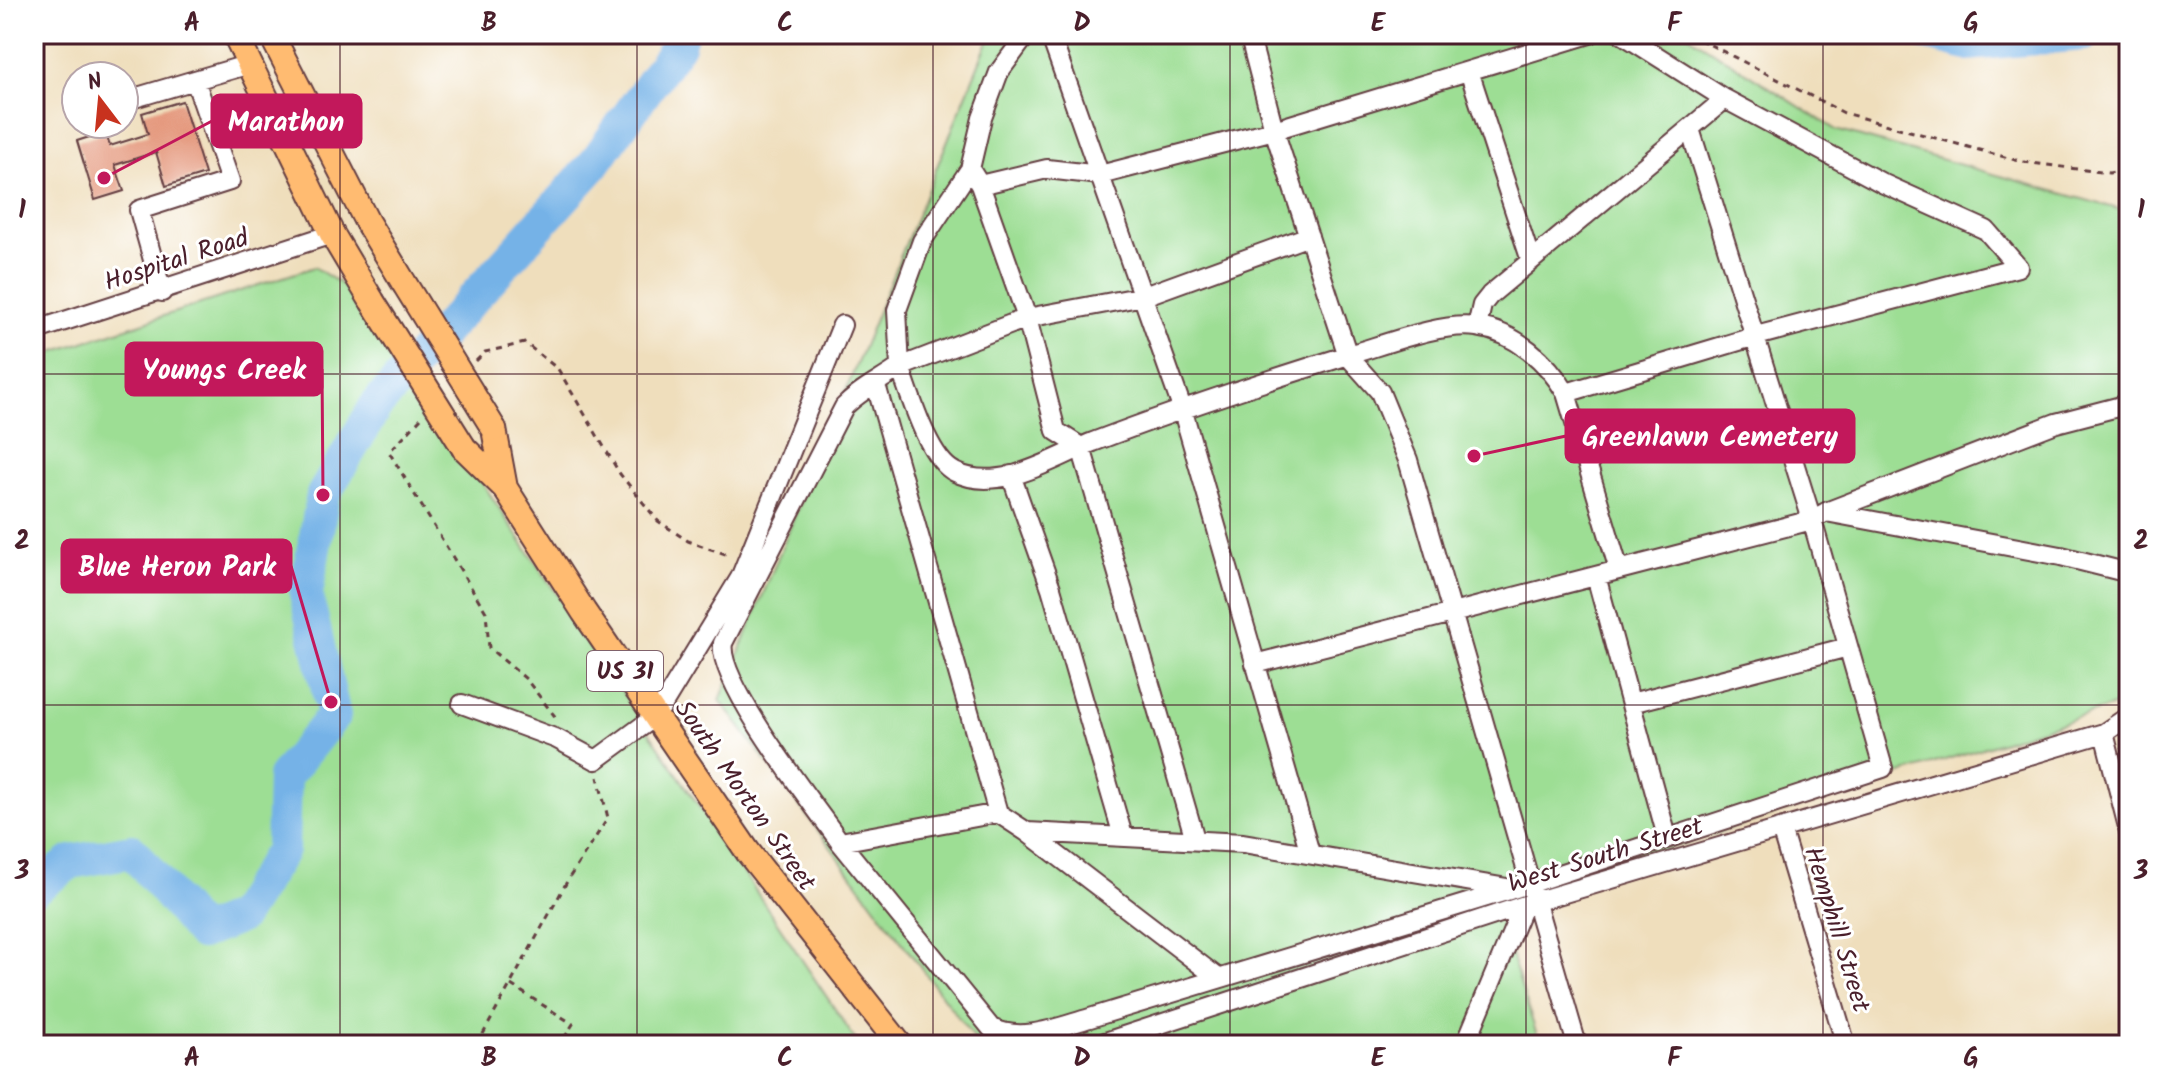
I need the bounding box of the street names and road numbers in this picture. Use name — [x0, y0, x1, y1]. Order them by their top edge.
street label: Hospital Road — [99, 217, 255, 304]
road number: US 31 — [587, 651, 663, 691]
street label: South Morton Street — [662, 692, 827, 901]
street label: West South Street — [1503, 806, 1709, 906]
street label: Hemphill Street — [1791, 841, 1882, 1019]

